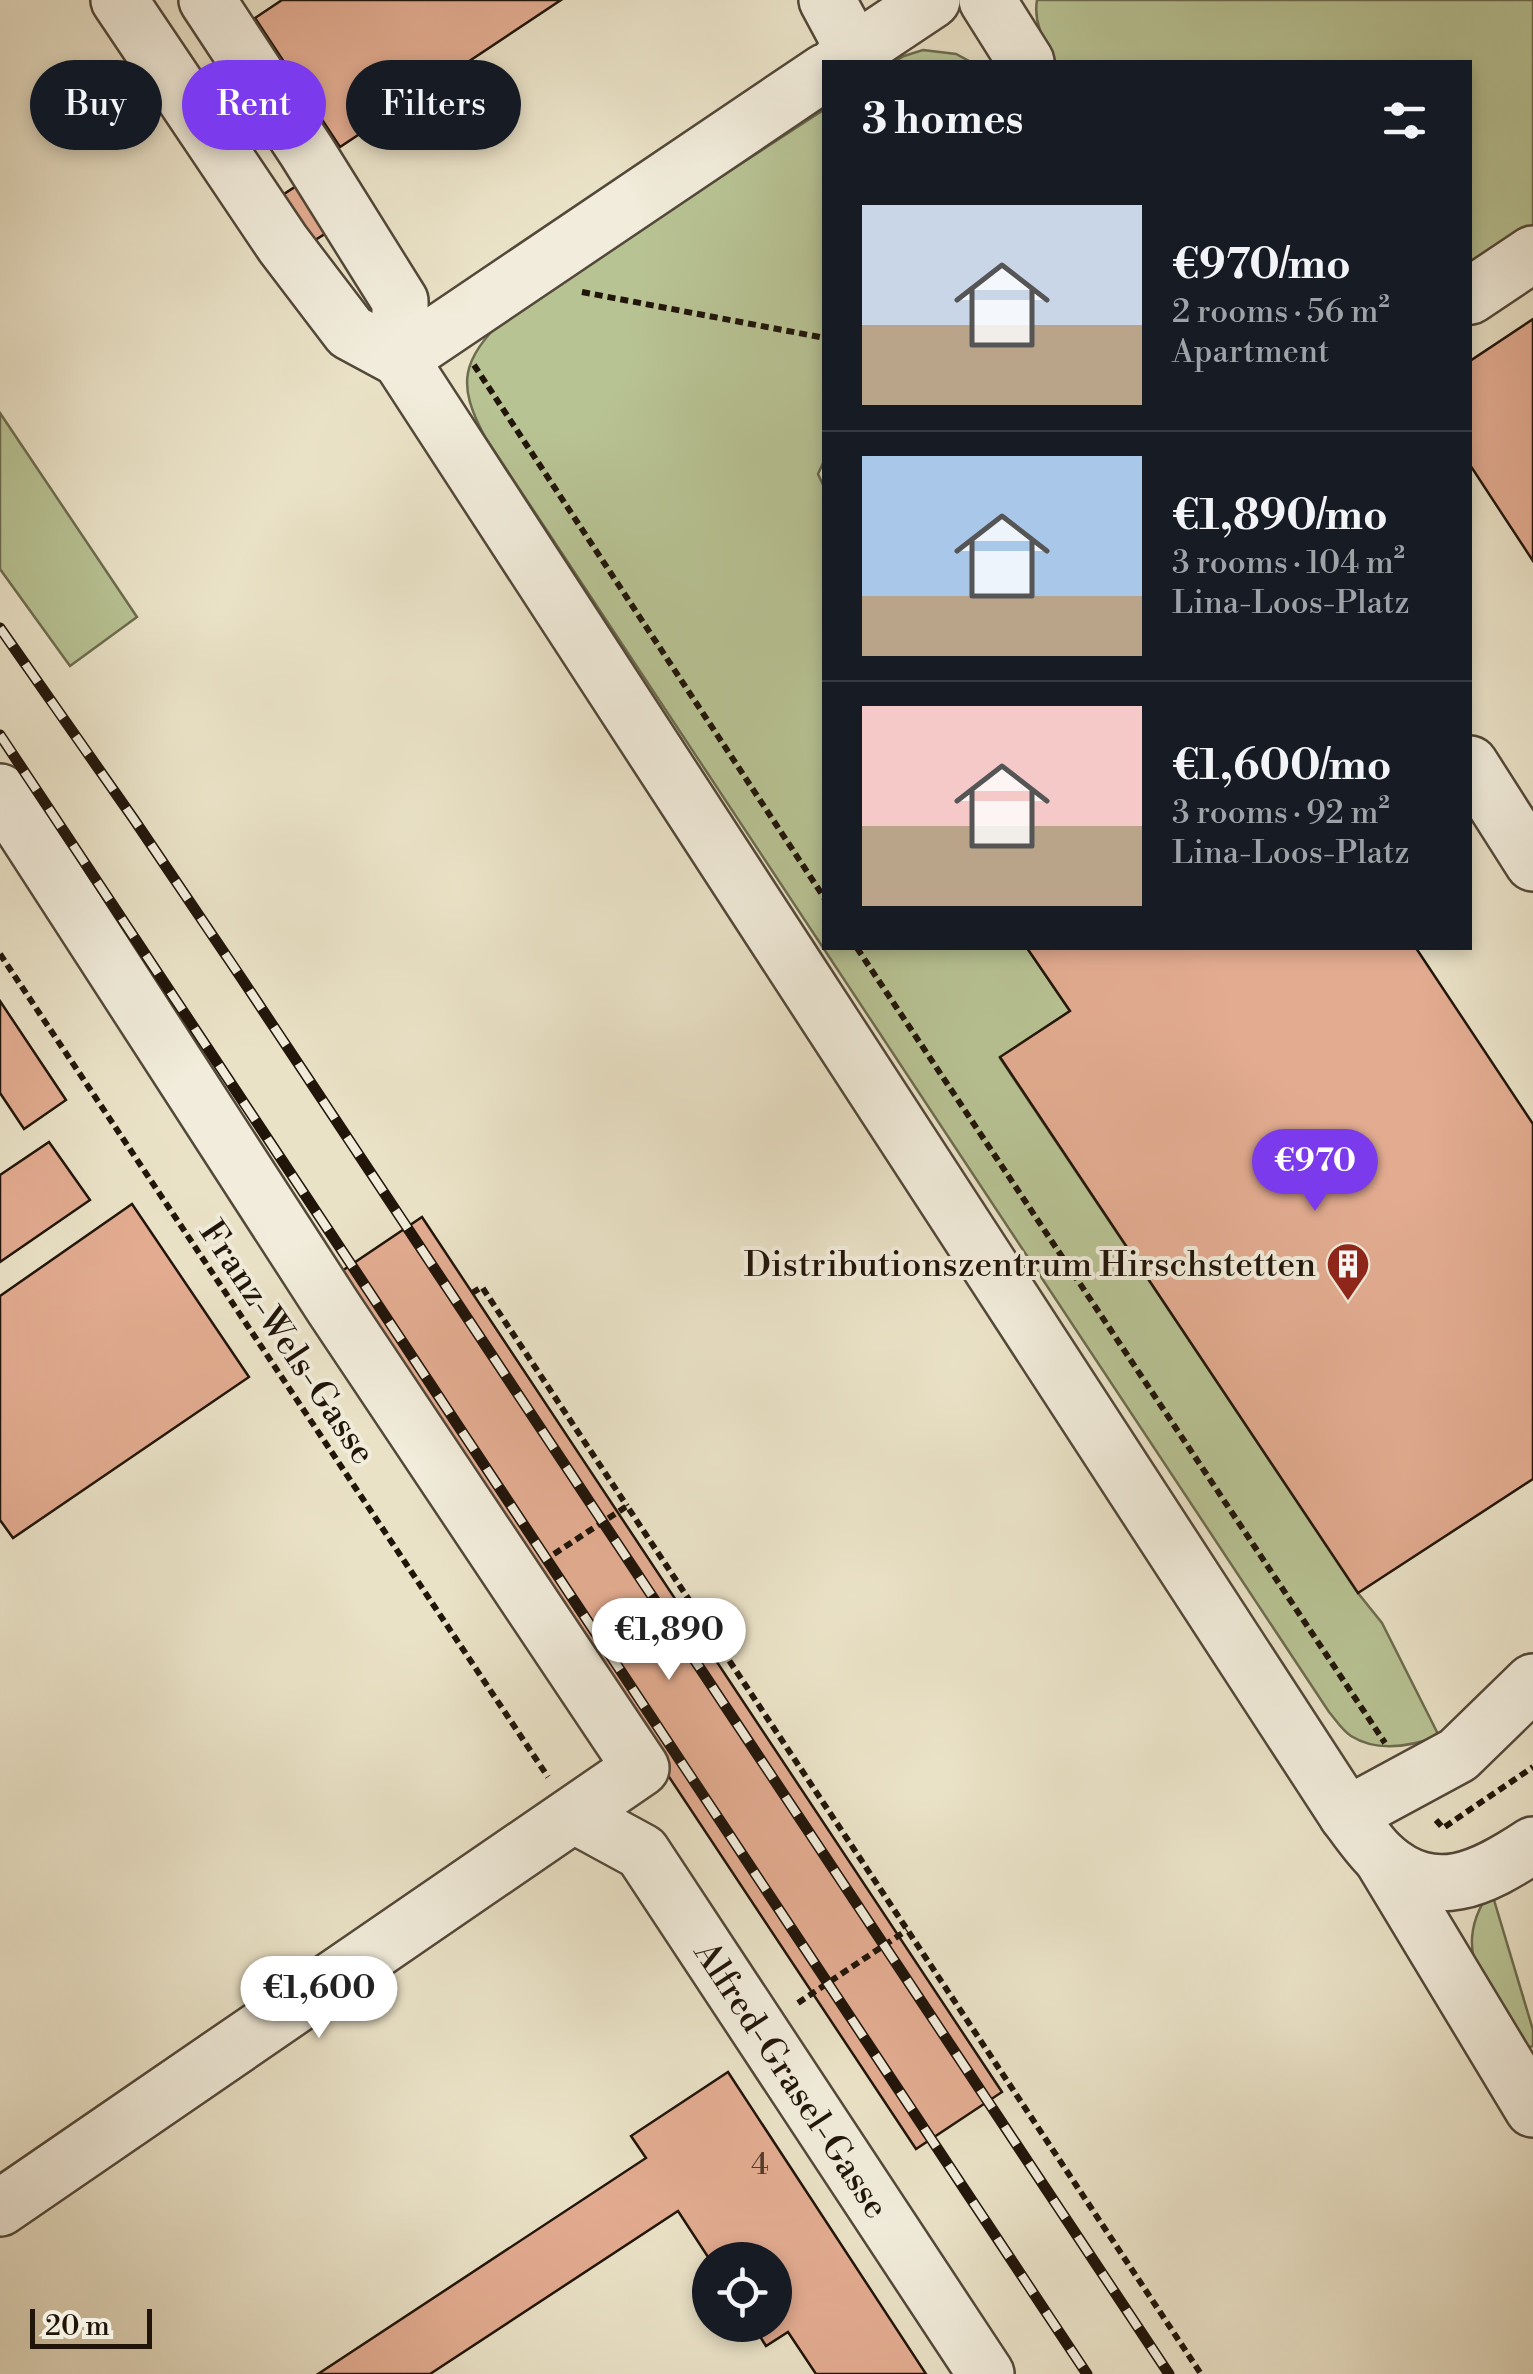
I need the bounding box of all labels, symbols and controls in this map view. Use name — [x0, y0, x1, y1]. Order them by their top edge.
chip: Buy — [30, 60, 162, 150]
chip: Rent — [182, 60, 326, 150]
chip: Filters — [346, 60, 521, 150]
icon: filters — [1377, 93, 1432, 148]
text: 3 homes — [862, 94, 1024, 147]
text: €970/mo — [1172, 239, 1351, 292]
icon: home — [942, 245, 1062, 365]
text: 2 rooms · 56 m² — [1172, 292, 1390, 332]
text: Apartment — [1172, 332, 1329, 372]
text: €1,890/mo — [1172, 490, 1388, 543]
icon: home — [942, 496, 1062, 616]
text: 3 rooms · 104 m² — [1172, 543, 1405, 583]
text: Lina-Loos-Platz — [1172, 583, 1410, 623]
text: €1,600/mo — [1172, 740, 1391, 793]
icon: home — [942, 746, 1062, 866]
text: 3 rooms · 92 m² — [1172, 793, 1390, 833]
text: Lina-Loos-Platz — [1172, 833, 1410, 873]
pin: €970 — [1256, 1129, 1374, 1214]
text: €970 — [1274, 1141, 1356, 1181]
street label: Franz-Wels-Gasse — [189, 1213, 384, 1473]
building icon: Distributionszentrum Hirschstetten — [1325, 1241, 1371, 1302]
place label: Distributionszentrum Hirschstetten — [744, 1244, 1316, 1287]
pin: €1,890 — [588, 1598, 750, 1683]
text: €1,890 — [614, 1610, 724, 1650]
street label: Alfred-Grasel-Gasse — [683, 1933, 897, 2227]
pin: €1,600 — [238, 1956, 400, 2041]
text: €1,600 — [262, 1968, 376, 2008]
house number: 4 — [751, 2146, 769, 2184]
map controls — [692, 2242, 792, 2342]
button: locate — [692, 2242, 792, 2342]
scale bar — [30, 2304, 152, 2348]
text: 20 m — [45, 2309, 110, 2344]

